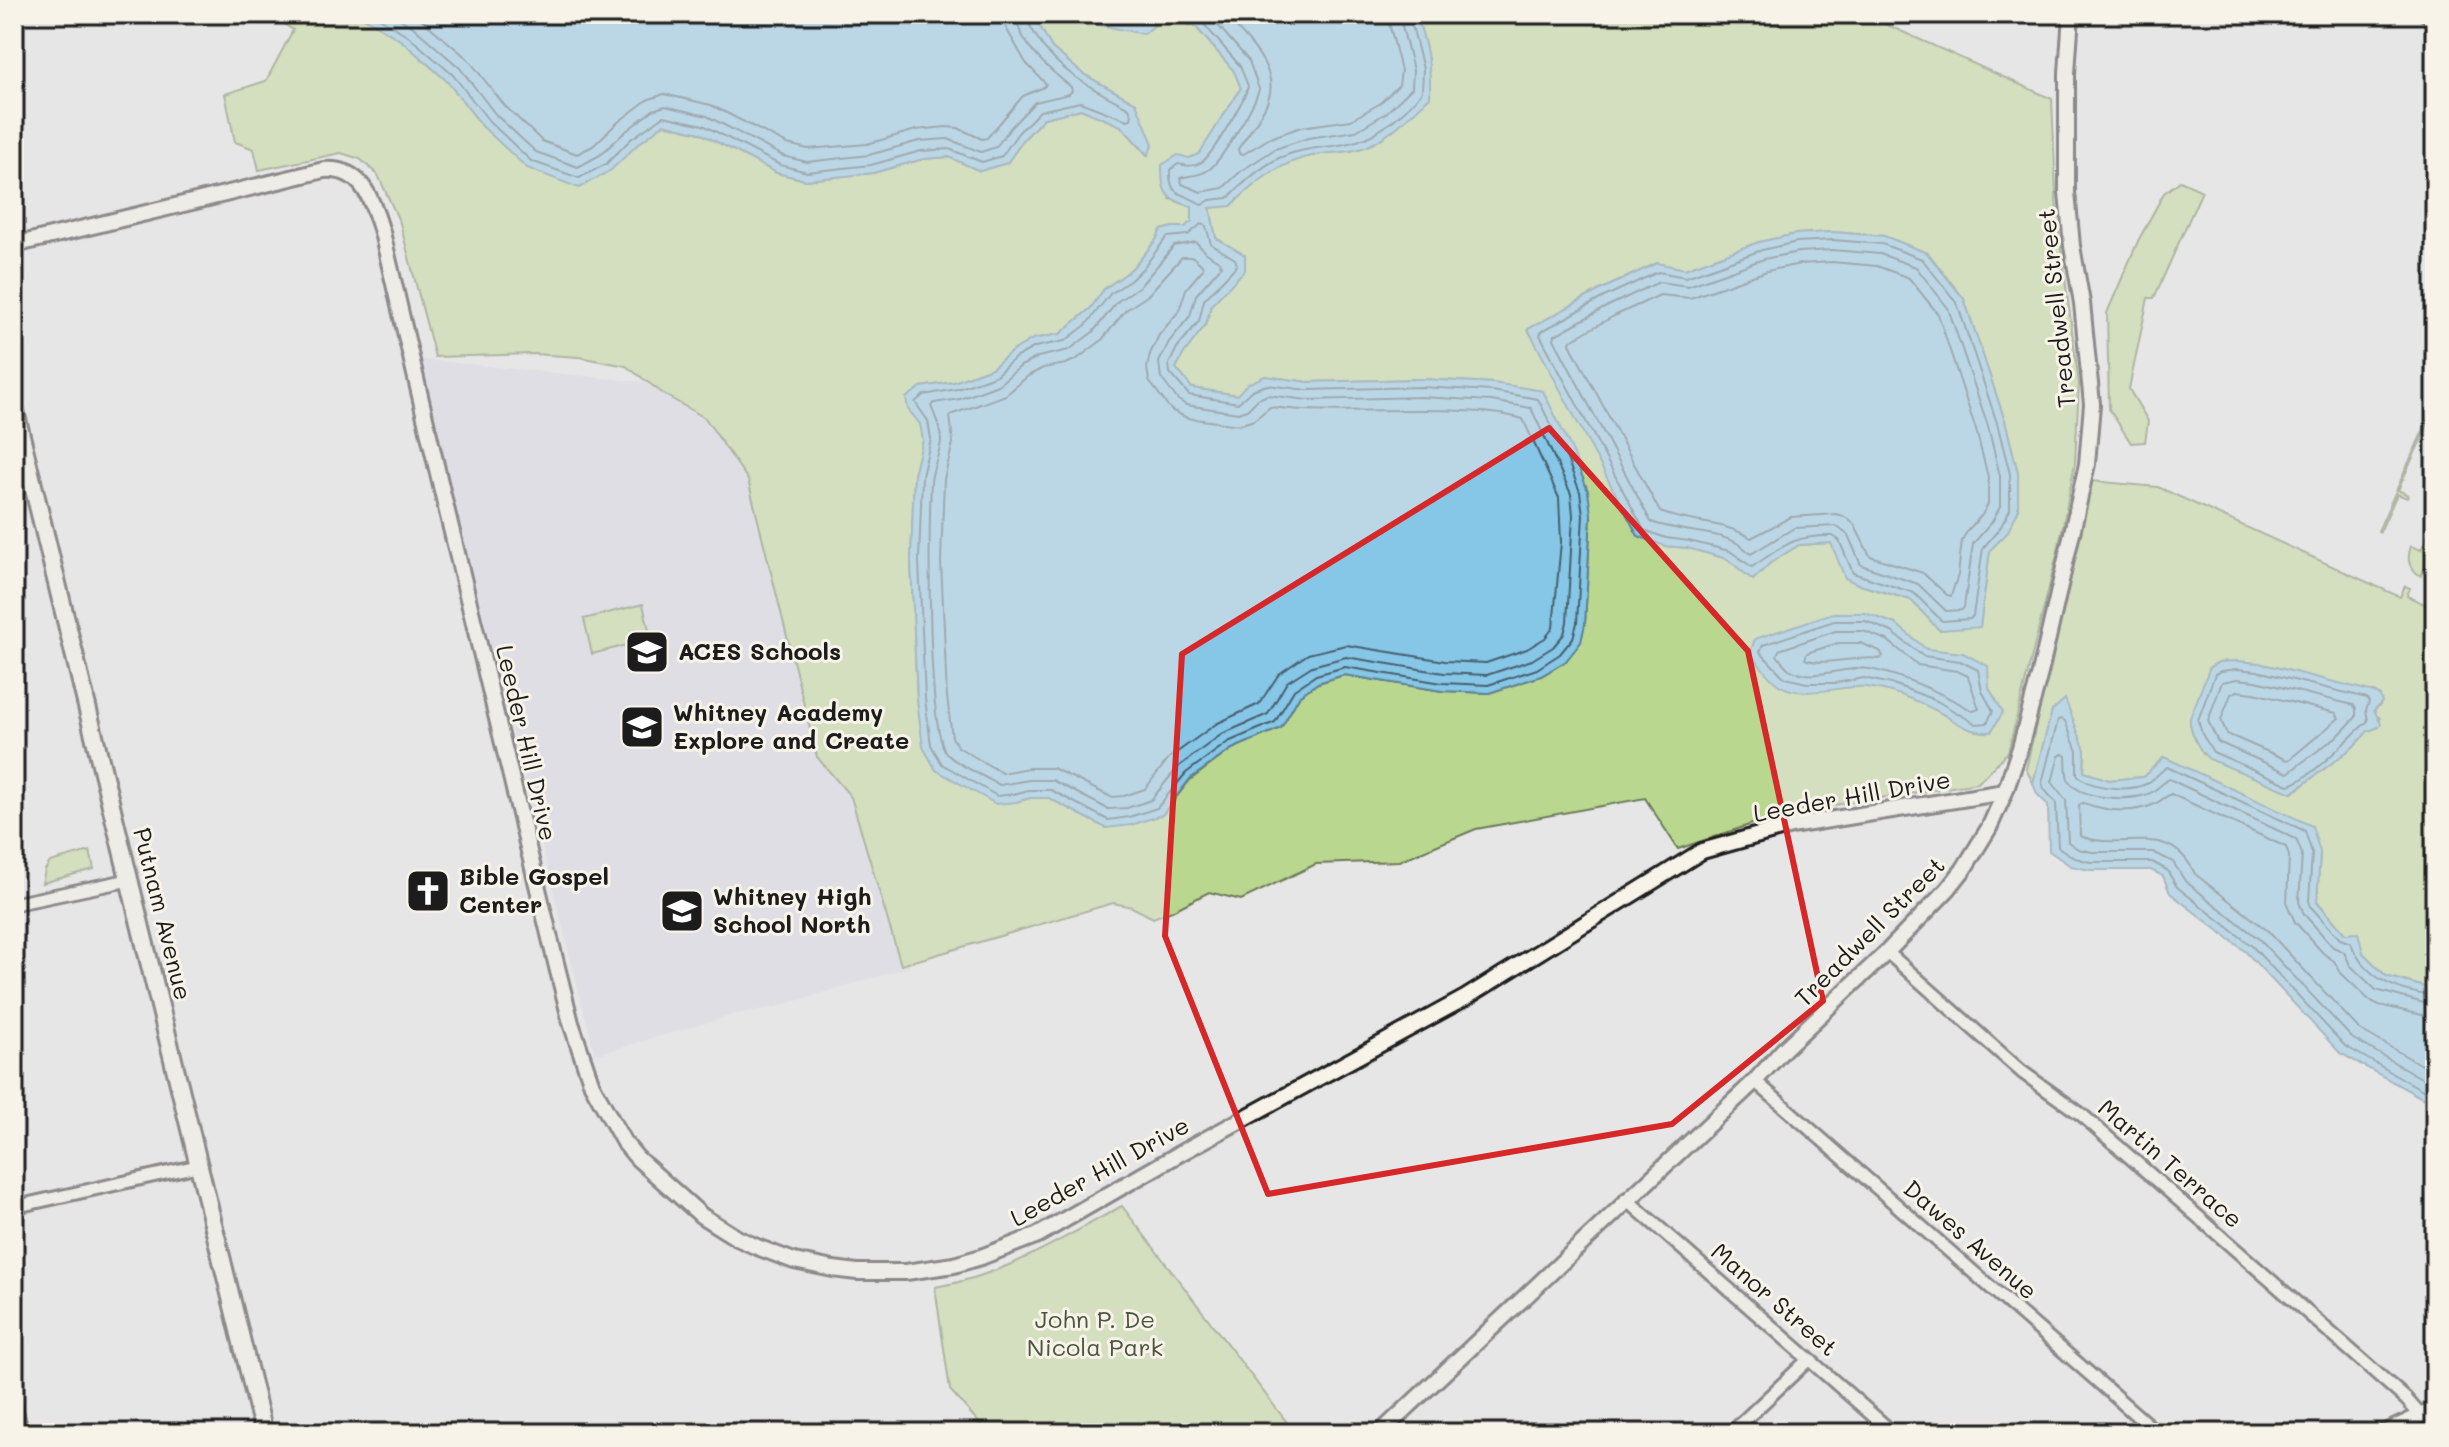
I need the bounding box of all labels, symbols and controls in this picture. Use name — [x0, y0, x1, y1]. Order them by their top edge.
street label: Treadwell Street — [2030, 207, 2081, 409]
school or university icon: ACES Schools — [623, 628, 671, 676]
place label: ACES Schools — [678, 635, 841, 666]
street label: Leeder Hill Drive — [490, 642, 565, 843]
place label: Whitney Academy Explore and Create — [673, 696, 909, 755]
school or university icon: Whitney Academy Explore and Create — [618, 703, 666, 751]
street label: Leeder Hill Drive — [1751, 763, 1953, 828]
street label: Putnam Avenue — [127, 824, 200, 1003]
street label: Treadwell Street — [1787, 849, 1951, 1013]
place label: Bible Gospel Center — [459, 860, 609, 919]
church icon: Bible Gospel Center — [404, 867, 452, 915]
place label: Whitney High School North — [713, 880, 872, 939]
school or university icon: Whitney High School North — [658, 887, 706, 935]
street label: Martin Terrace — [2092, 1092, 2250, 1234]
street label: Leeder Hill Drive — [1004, 1109, 1194, 1233]
street label: Dawes Avenue — [1898, 1172, 2044, 1305]
street label: Manor Street — [1705, 1235, 1845, 1362]
park label: John P. De Nicola Park — [1027, 1303, 1163, 1362]

